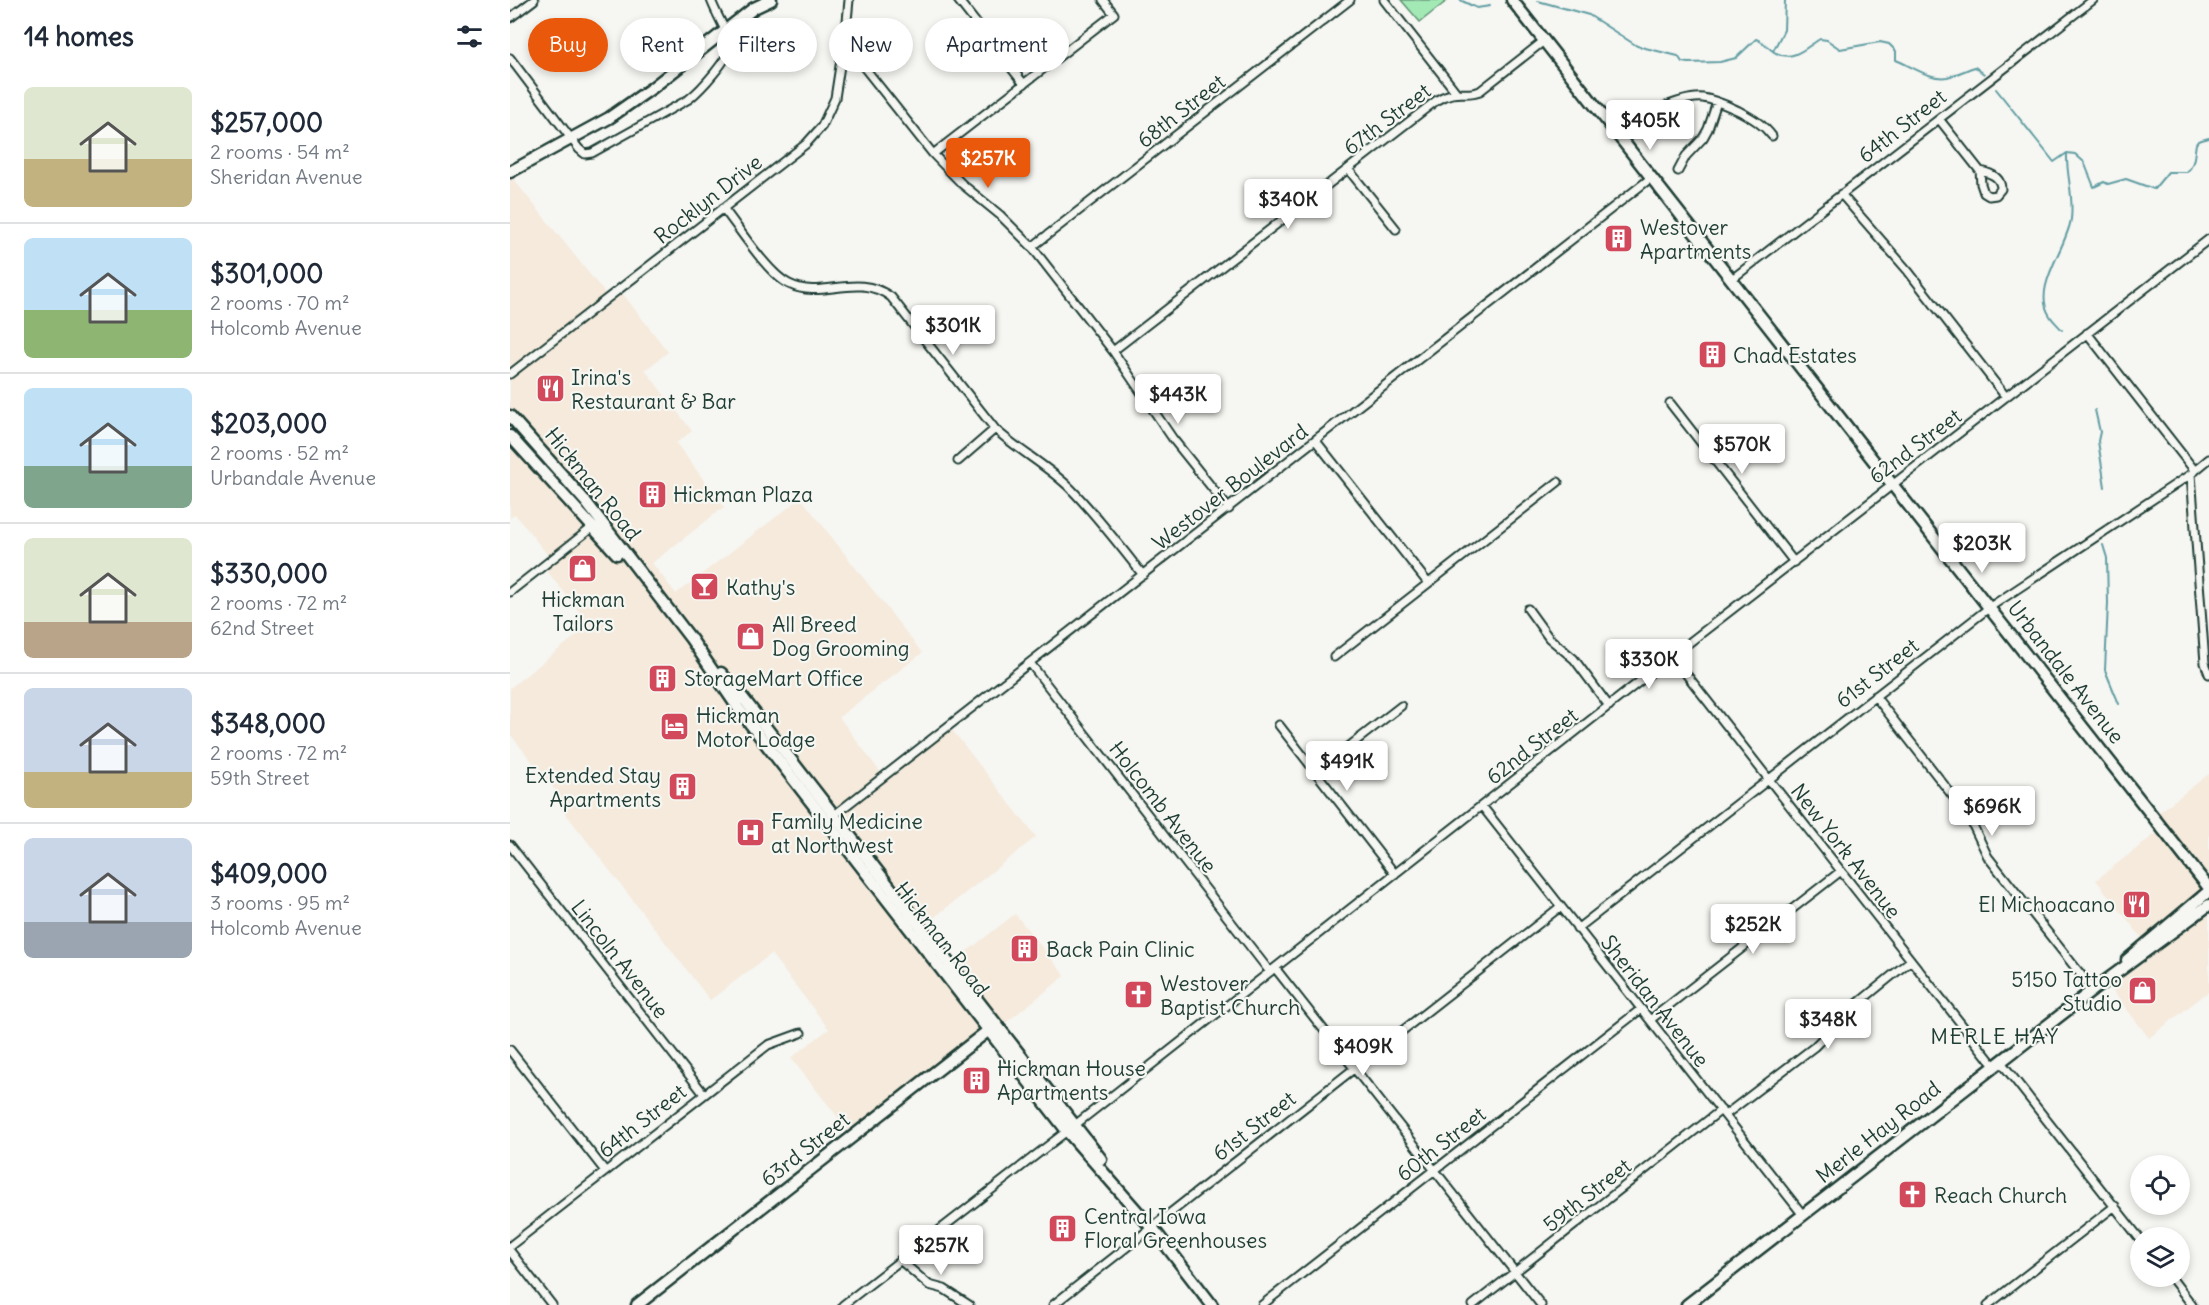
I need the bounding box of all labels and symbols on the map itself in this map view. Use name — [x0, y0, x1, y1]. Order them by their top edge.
street label: 68th Street — [1132, 68, 1230, 154]
street label: 67th Street — [1338, 77, 1436, 161]
street label: 64th Street — [1853, 83, 1951, 169]
pin: $405K — [1608, 100, 1692, 151]
pin: $257K — [946, 138, 1030, 189]
street label: Rocklyn Drive — [649, 148, 767, 250]
pin: $340K — [1246, 179, 1330, 230]
place label: Westover Apartments — [1640, 214, 1751, 265]
building icon: Westover Apartments — [1603, 223, 1635, 255]
pin: $301K — [911, 305, 995, 356]
building icon: Chad Estates — [1696, 339, 1728, 371]
place label: Chad Estates — [1733, 342, 1857, 369]
place label: Irina's Restaurant & Bar — [571, 364, 736, 415]
restaurant icon: Irina's Restaurant & Bar — [534, 373, 566, 405]
pin: $443K — [1136, 374, 1220, 425]
street label: 62nd Street — [1863, 402, 1967, 490]
street label: Westover Boulevard — [1147, 418, 1313, 556]
street label: Hickman Road — [539, 422, 647, 546]
pin: $570K — [1700, 424, 1784, 475]
building icon: Hickman Plaza — [636, 478, 668, 510]
place label: Hickman Plaza — [673, 481, 813, 508]
pin: $203K — [1940, 523, 2024, 574]
shop icon: Hickman Tailors — [567, 552, 599, 584]
bar icon: Kathy's — [689, 571, 721, 603]
place label: Kathy's — [726, 574, 795, 601]
place label: Hickman Tailors — [541, 586, 625, 637]
street label: Urbandale Avenue — [2002, 595, 2130, 749]
place label: All Breed Dog Grooming — [772, 611, 910, 662]
shop icon: All Breed Dog Grooming — [735, 620, 767, 652]
street label: 61st Street — [1830, 632, 1924, 714]
pin: $330K — [1607, 639, 1691, 690]
building icon: StorageMart Office — [647, 662, 679, 694]
place label: StorageMart Office — [684, 665, 863, 692]
place label: Hickman Motor Lodge — [696, 702, 815, 753]
street label: 62nd Street — [1481, 702, 1583, 790]
hotel icon: Hickman Motor Lodge — [659, 711, 691, 743]
street label: Holcomb Avenue — [1103, 736, 1223, 878]
pin: $491K — [1305, 741, 1389, 792]
place label: Extended Stay Apartments — [525, 762, 661, 813]
building icon: Extended Stay Apartments — [666, 771, 698, 803]
street label: New York Avenue — [1785, 778, 1907, 924]
pin: $696K — [1950, 786, 2034, 837]
place label: Family Medicine at Northwest — [771, 808, 923, 859]
hospital icon: Family Medicine at Northwest — [734, 817, 766, 849]
street label: Hickman Road — [889, 876, 995, 1002]
restaurant icon: El Michoacano — [2120, 888, 2152, 920]
place label: El Michoacano — [1978, 891, 2115, 918]
street label: Lincoln Avenue — [565, 894, 675, 1024]
pin: $252K — [1711, 904, 1795, 955]
street label: Sheridan Avenue — [1595, 930, 1715, 1072]
building icon: Back Pain Clinic — [1009, 933, 1041, 965]
place label: Back Pain Clinic — [1046, 936, 1195, 963]
place label: 5150 Tattoo Studio — [2011, 966, 2122, 1017]
place label: Westover Baptist Church — [1160, 970, 1300, 1021]
shop icon: 5150 Tattoo Studio — [2127, 975, 2159, 1007]
church icon: Westover Baptist Church — [1123, 979, 1155, 1011]
pin: $348K — [1786, 999, 1870, 1050]
district label: MERLE HAY — [1930, 1022, 2060, 1050]
pin: $409K — [1321, 1026, 1405, 1077]
place label: Hickman House Apartments — [997, 1055, 1146, 1106]
building icon: Hickman House Apartments — [960, 1064, 992, 1096]
street label: Merle Hay Road — [1810, 1075, 1946, 1189]
street label: 64th Street — [593, 1078, 691, 1164]
street label: 61st Street — [1207, 1085, 1301, 1167]
street label: 60th Street — [1391, 1101, 1491, 1187]
street label: 63rd Street — [755, 1106, 855, 1192]
street label: 59th Street — [1538, 1152, 1636, 1238]
church icon: Reach Church — [1897, 1179, 1929, 1211]
place label: Reach Church — [1934, 1182, 2067, 1209]
place label: Central Iowa Floral Greenhouses — [1084, 1203, 1267, 1254]
building icon: Central Iowa Floral Greenhouses — [1047, 1212, 1079, 1244]
pin: $257K — [899, 1225, 983, 1276]

